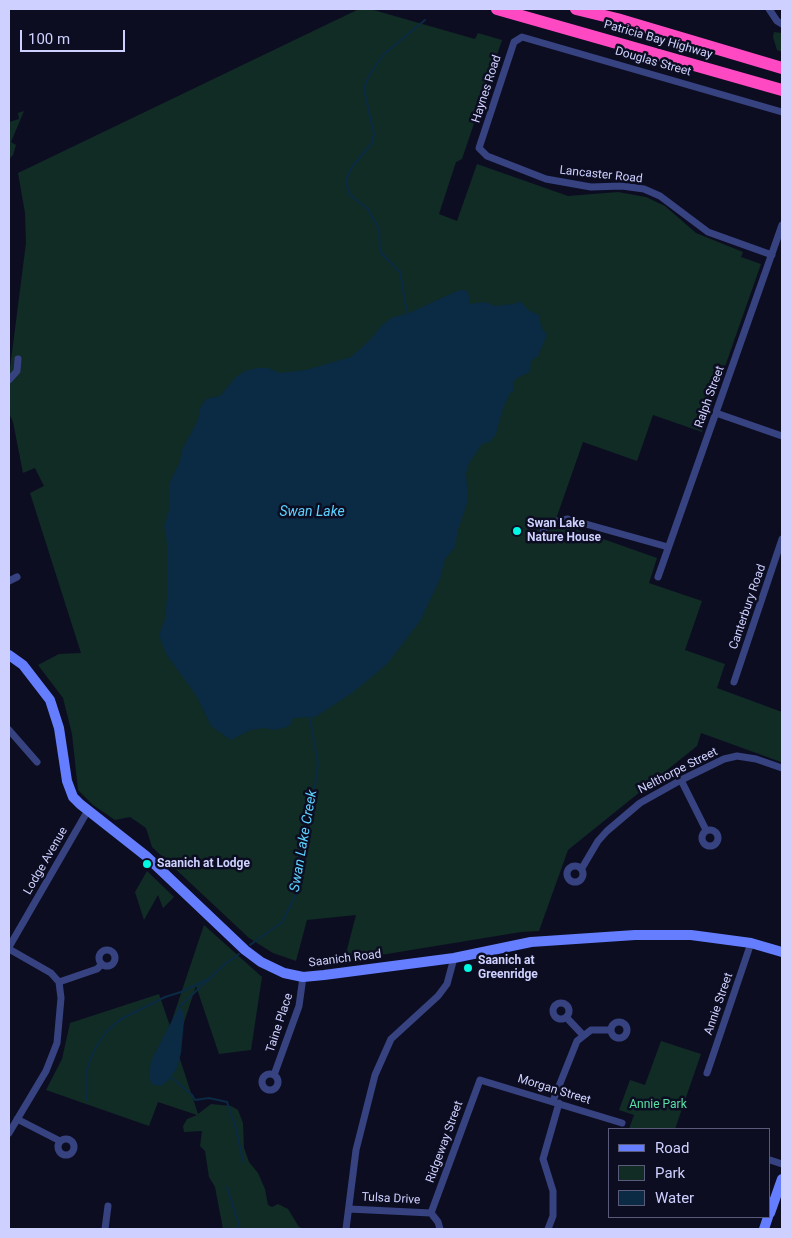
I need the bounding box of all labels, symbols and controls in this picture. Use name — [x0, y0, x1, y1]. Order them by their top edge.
street label: Patricia Bay Highway — [602, 18, 714, 62]
scale bar — [22, 20, 128, 52]
text: 100 m — [28, 30, 70, 48]
street label: Douglas Street — [613, 44, 693, 80]
street label: Haynes Road — [469, 53, 505, 125]
street label: Lancaster Road — [559, 163, 643, 187]
street label: Ralph Street — [692, 364, 728, 430]
water label: Swan Lake — [279, 504, 345, 520]
place label: Swan Lake Nature House — [527, 517, 601, 545]
marker: Swan Lake Nature House — [511, 525, 523, 537]
street label: Canterbury Road — [727, 563, 769, 651]
street label: Nelthorpe Street — [636, 745, 720, 797]
water label: Swan Lake Creek — [287, 789, 321, 893]
street label: Lodge Avenue — [21, 825, 71, 897]
place label: Saanich at Lodge — [157, 857, 250, 871]
marker: Saanich at Lodge — [141, 858, 153, 870]
street label: Saanich Road — [308, 947, 382, 971]
place label: Saanich at Greenridge — [478, 954, 538, 982]
marker: Saanich at Greenridge — [462, 962, 474, 974]
street label: Annie Street — [702, 971, 736, 1037]
street label: Taine Place — [264, 991, 296, 1055]
street label: Morgan Street — [516, 1072, 592, 1108]
park label: Annie Park — [629, 1098, 687, 1112]
street label: Ridgeway Street — [424, 1099, 466, 1185]
legend — [608, 1128, 771, 1218]
text: Road — [655, 1139, 689, 1157]
text: Park — [655, 1164, 685, 1182]
text: Water — [655, 1189, 694, 1207]
street label: Tulsa Drive — [361, 1190, 421, 1208]

